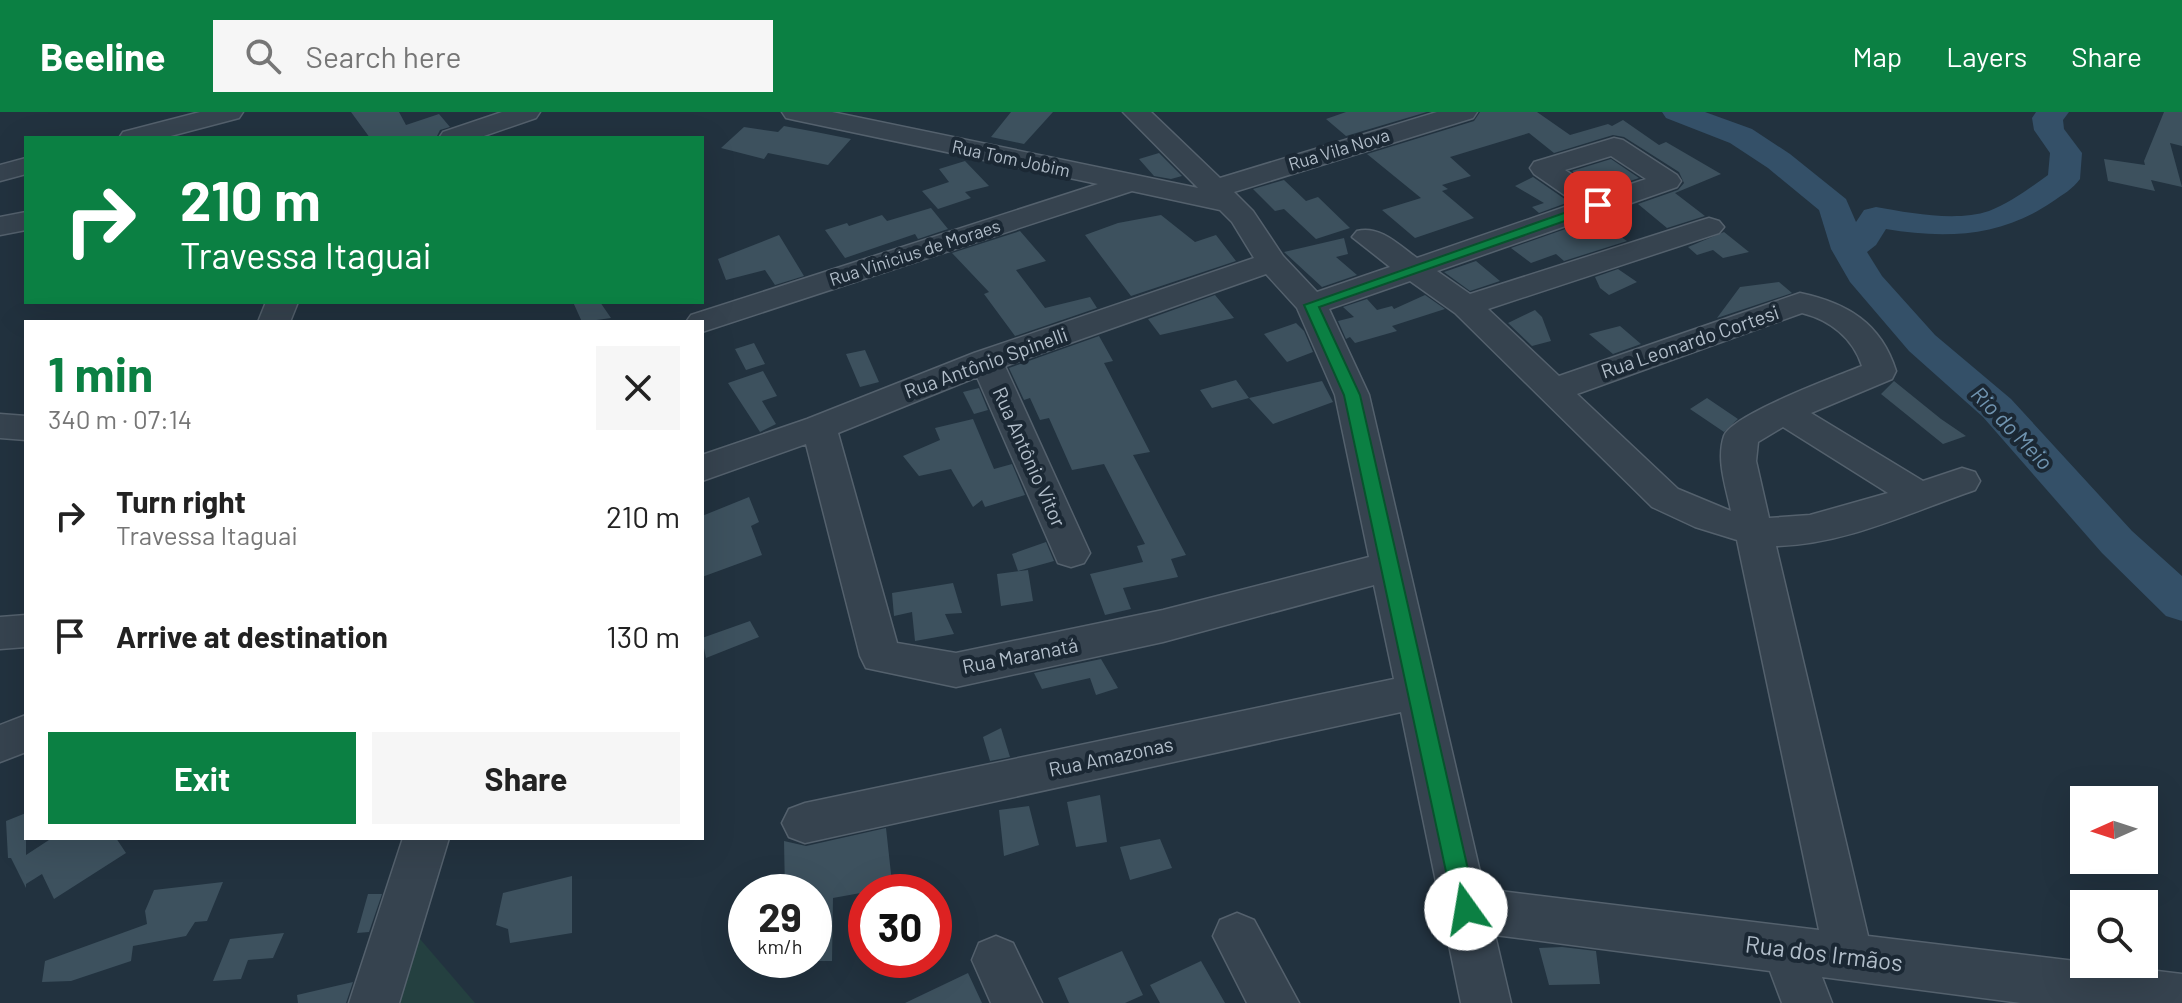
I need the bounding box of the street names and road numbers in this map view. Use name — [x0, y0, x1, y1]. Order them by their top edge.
street label: Rua Vila Nova — [1285, 123, 1392, 175]
street label: Rua Tom Jobim — [950, 135, 1072, 181]
street label: Rua Vinicius de Moraes — [826, 214, 1003, 290]
street label: Rua Leonardo Cortesi — [1597, 299, 1782, 383]
street label: Rua Antônio Spinelli — [901, 321, 1071, 403]
street label: Rua Antônio Vitor — [988, 383, 1072, 530]
street label: Rua Maranatá — [960, 632, 1080, 678]
street label: Rua Amazonas — [1046, 731, 1175, 781]
street label: Rua dos Irmãos — [1744, 928, 1905, 977]

